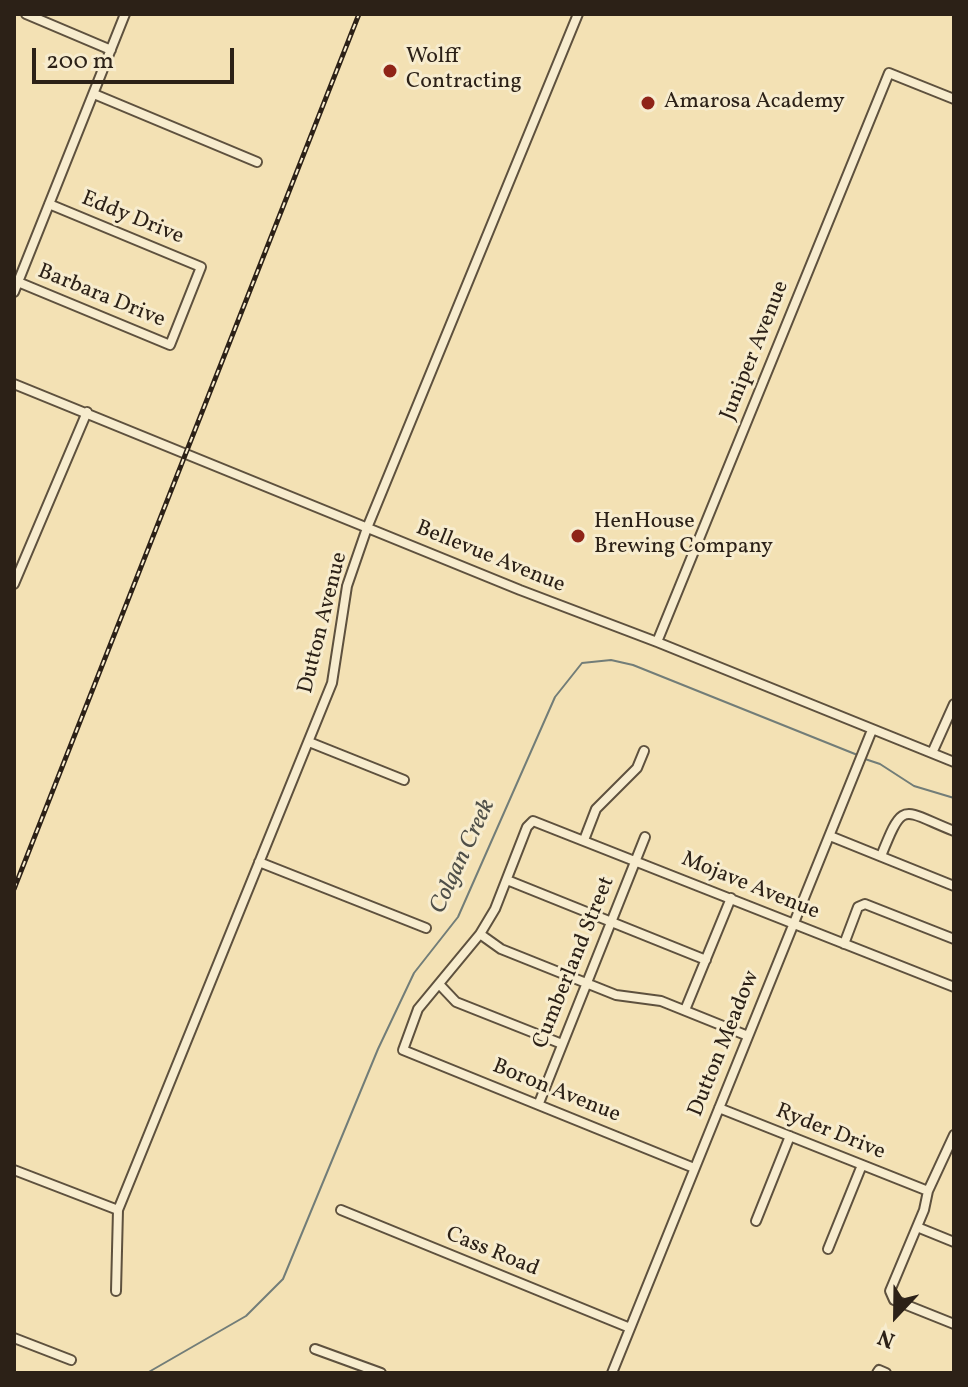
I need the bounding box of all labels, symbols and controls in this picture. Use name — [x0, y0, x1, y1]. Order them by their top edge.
scale bar — [36, 32, 238, 82]
text: 200 m — [46, 45, 114, 79]
place label: Wolff Contracting — [406, 45, 522, 96]
marker: Wolff Contracting — [381, 62, 399, 80]
place label: Amarosa Academy — [664, 90, 845, 116]
marker: Amarosa Academy — [639, 94, 657, 112]
street label: Eddy Drive — [77, 187, 187, 251]
street label: Barbara Drive — [33, 259, 169, 335]
street label: Juniper Avenue — [716, 277, 796, 425]
place label: HenHouse Brewing Company — [594, 510, 773, 562]
street label: Bellevue Avenue — [412, 516, 568, 600]
marker: HenHouse Brewing Company — [569, 527, 587, 545]
street label: Dutton Avenue — [294, 550, 354, 696]
water label: Colgan Creek — [425, 795, 503, 919]
street label: Mojave Avenue — [677, 847, 823, 927]
street label: Cumberland Street — [528, 873, 622, 1053]
street label: Dutton Meadow — [684, 967, 766, 1121]
street label: Boron Avenue — [488, 1054, 624, 1130]
street label: Ryder Drive — [771, 1099, 889, 1167]
street label: Cass Road — [442, 1222, 542, 1284]
north arrow — [856, 1275, 936, 1355]
text: N — [874, 1320, 900, 1355]

